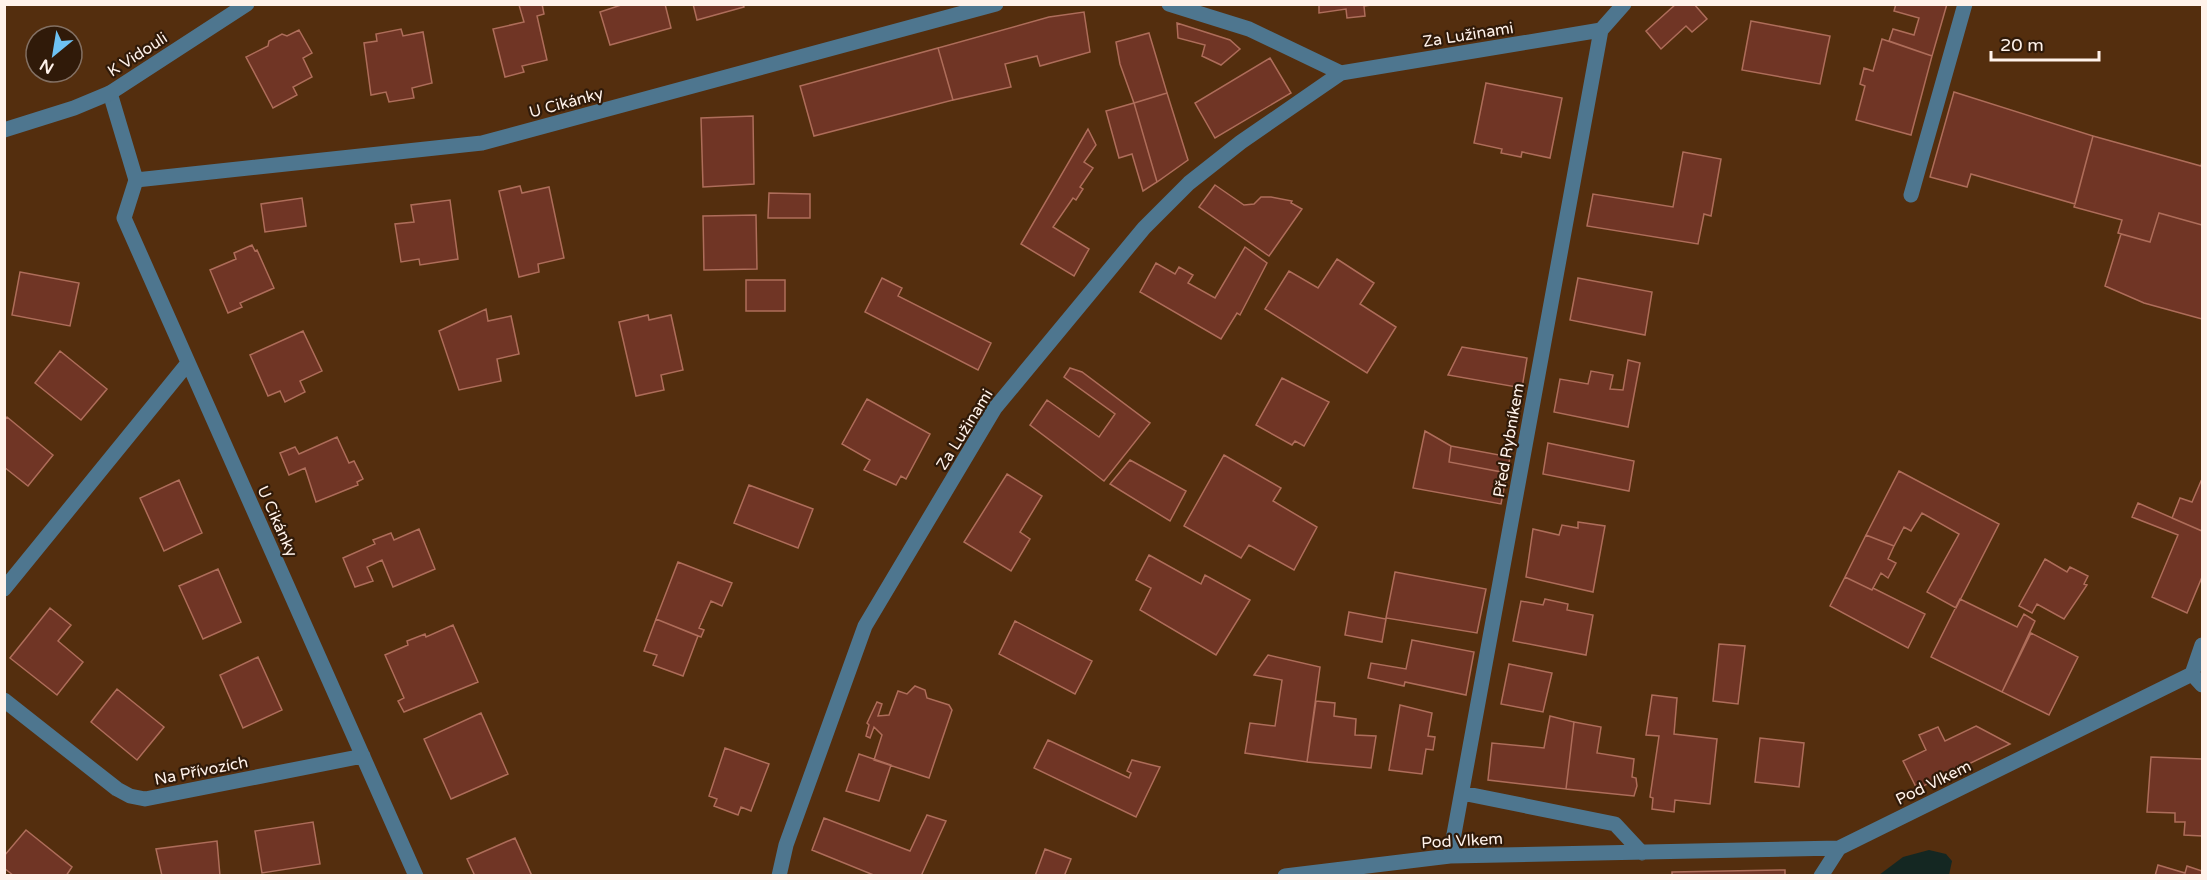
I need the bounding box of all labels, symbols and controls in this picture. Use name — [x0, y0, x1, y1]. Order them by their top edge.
street label: Za Lužinami — [1421, 18, 1515, 52]
north arrow — [24, 24, 84, 84]
scale bar — [1991, 24, 2099, 62]
street label: K Vidouli — [104, 28, 171, 82]
text: 20 m — [2000, 34, 2044, 56]
text: N — [36, 54, 58, 78]
street label: U Cikánky — [527, 83, 606, 122]
street label: Před Rybníkem — [1489, 381, 1529, 499]
street label: Za Lužinami — [932, 385, 998, 474]
street label: U Cikánky — [252, 483, 302, 561]
street label: Na Přívozích — [153, 752, 250, 790]
street label: Pod Vlkem — [1892, 756, 1975, 810]
street label: Pod Vlkem — [1421, 829, 1503, 853]

